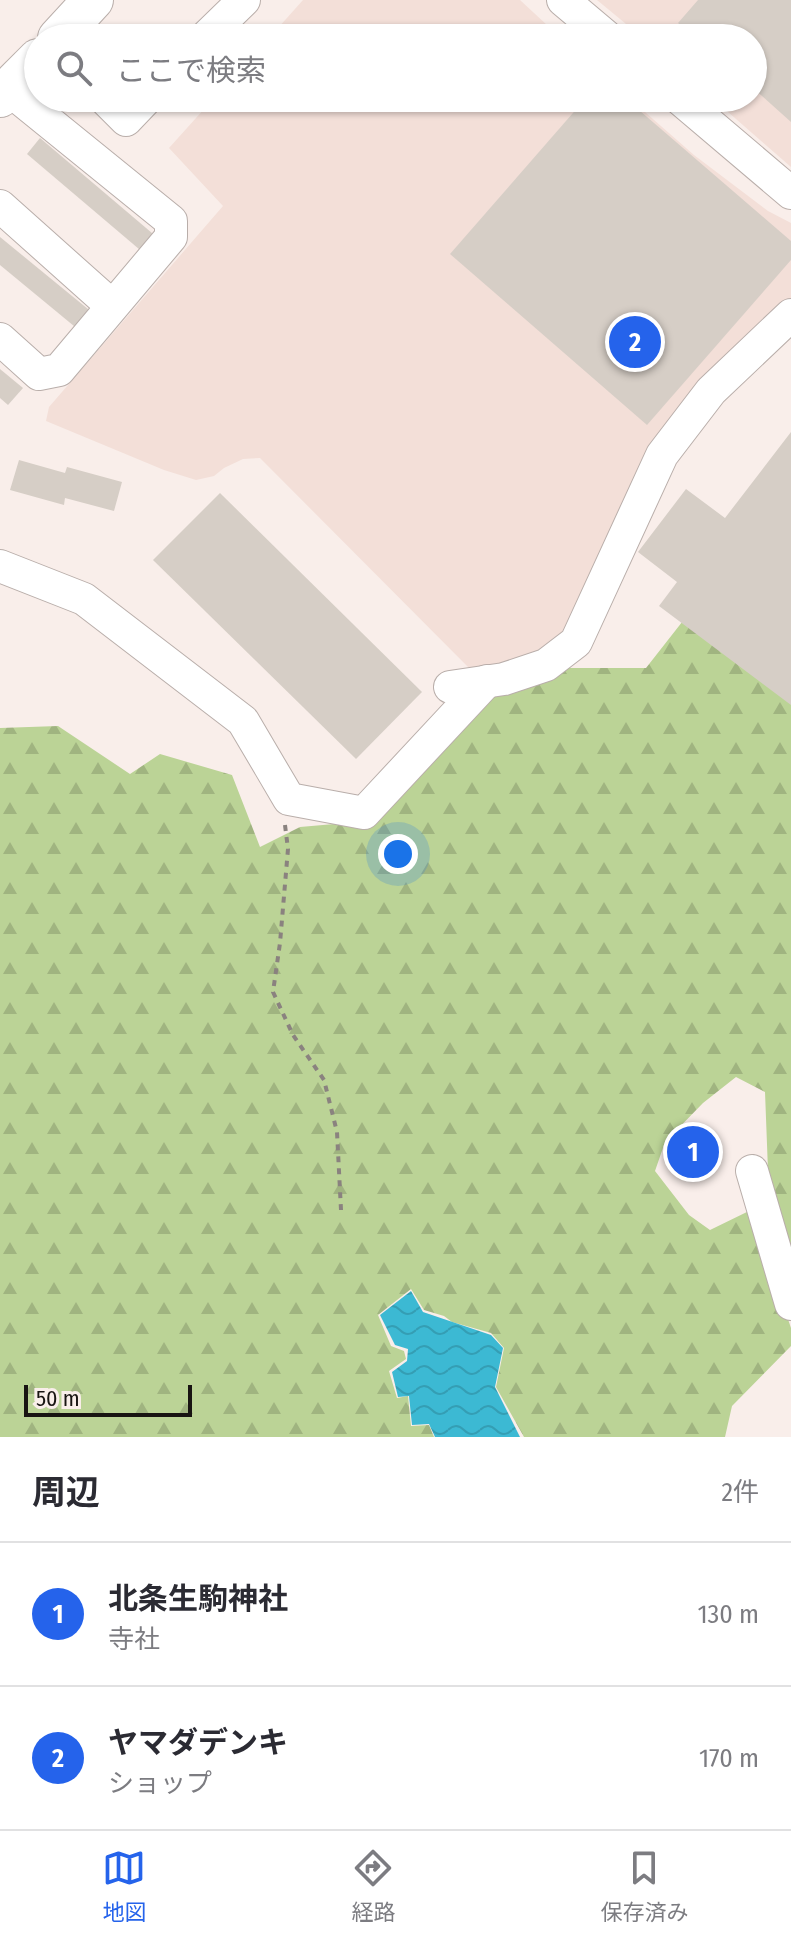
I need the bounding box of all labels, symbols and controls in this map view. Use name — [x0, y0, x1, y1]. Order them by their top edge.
search box — [24, 24, 767, 112]
icon: search — [52, 46, 96, 90]
text: ここで検索 — [116, 53, 266, 89]
pin: 2 — [609, 312, 661, 372]
your location — [378, 834, 418, 874]
pin: 1 — [667, 1122, 719, 1182]
scale bar — [24, 1381, 192, 1417]
text: 50 m — [36, 1385, 80, 1412]
text: 周辺 — [32, 1472, 100, 1513]
text: 2件 — [722, 1477, 759, 1508]
text: 北条生駒神社 — [108, 1581, 288, 1617]
text: 1 — [53, 1599, 64, 1630]
text: 130 m — [697, 1599, 759, 1630]
text: 寺社 — [108, 1624, 160, 1655]
text: ヤマダデンキ — [108, 1725, 288, 1761]
text: 2 — [52, 1743, 64, 1774]
text: 170 m — [699, 1743, 759, 1774]
text: ショップ — [108, 1768, 212, 1799]
tab: 地図 — [102, 1846, 147, 1926]
tab: 経路 — [351, 1846, 396, 1926]
tab: 保存済み — [600, 1846, 689, 1926]

